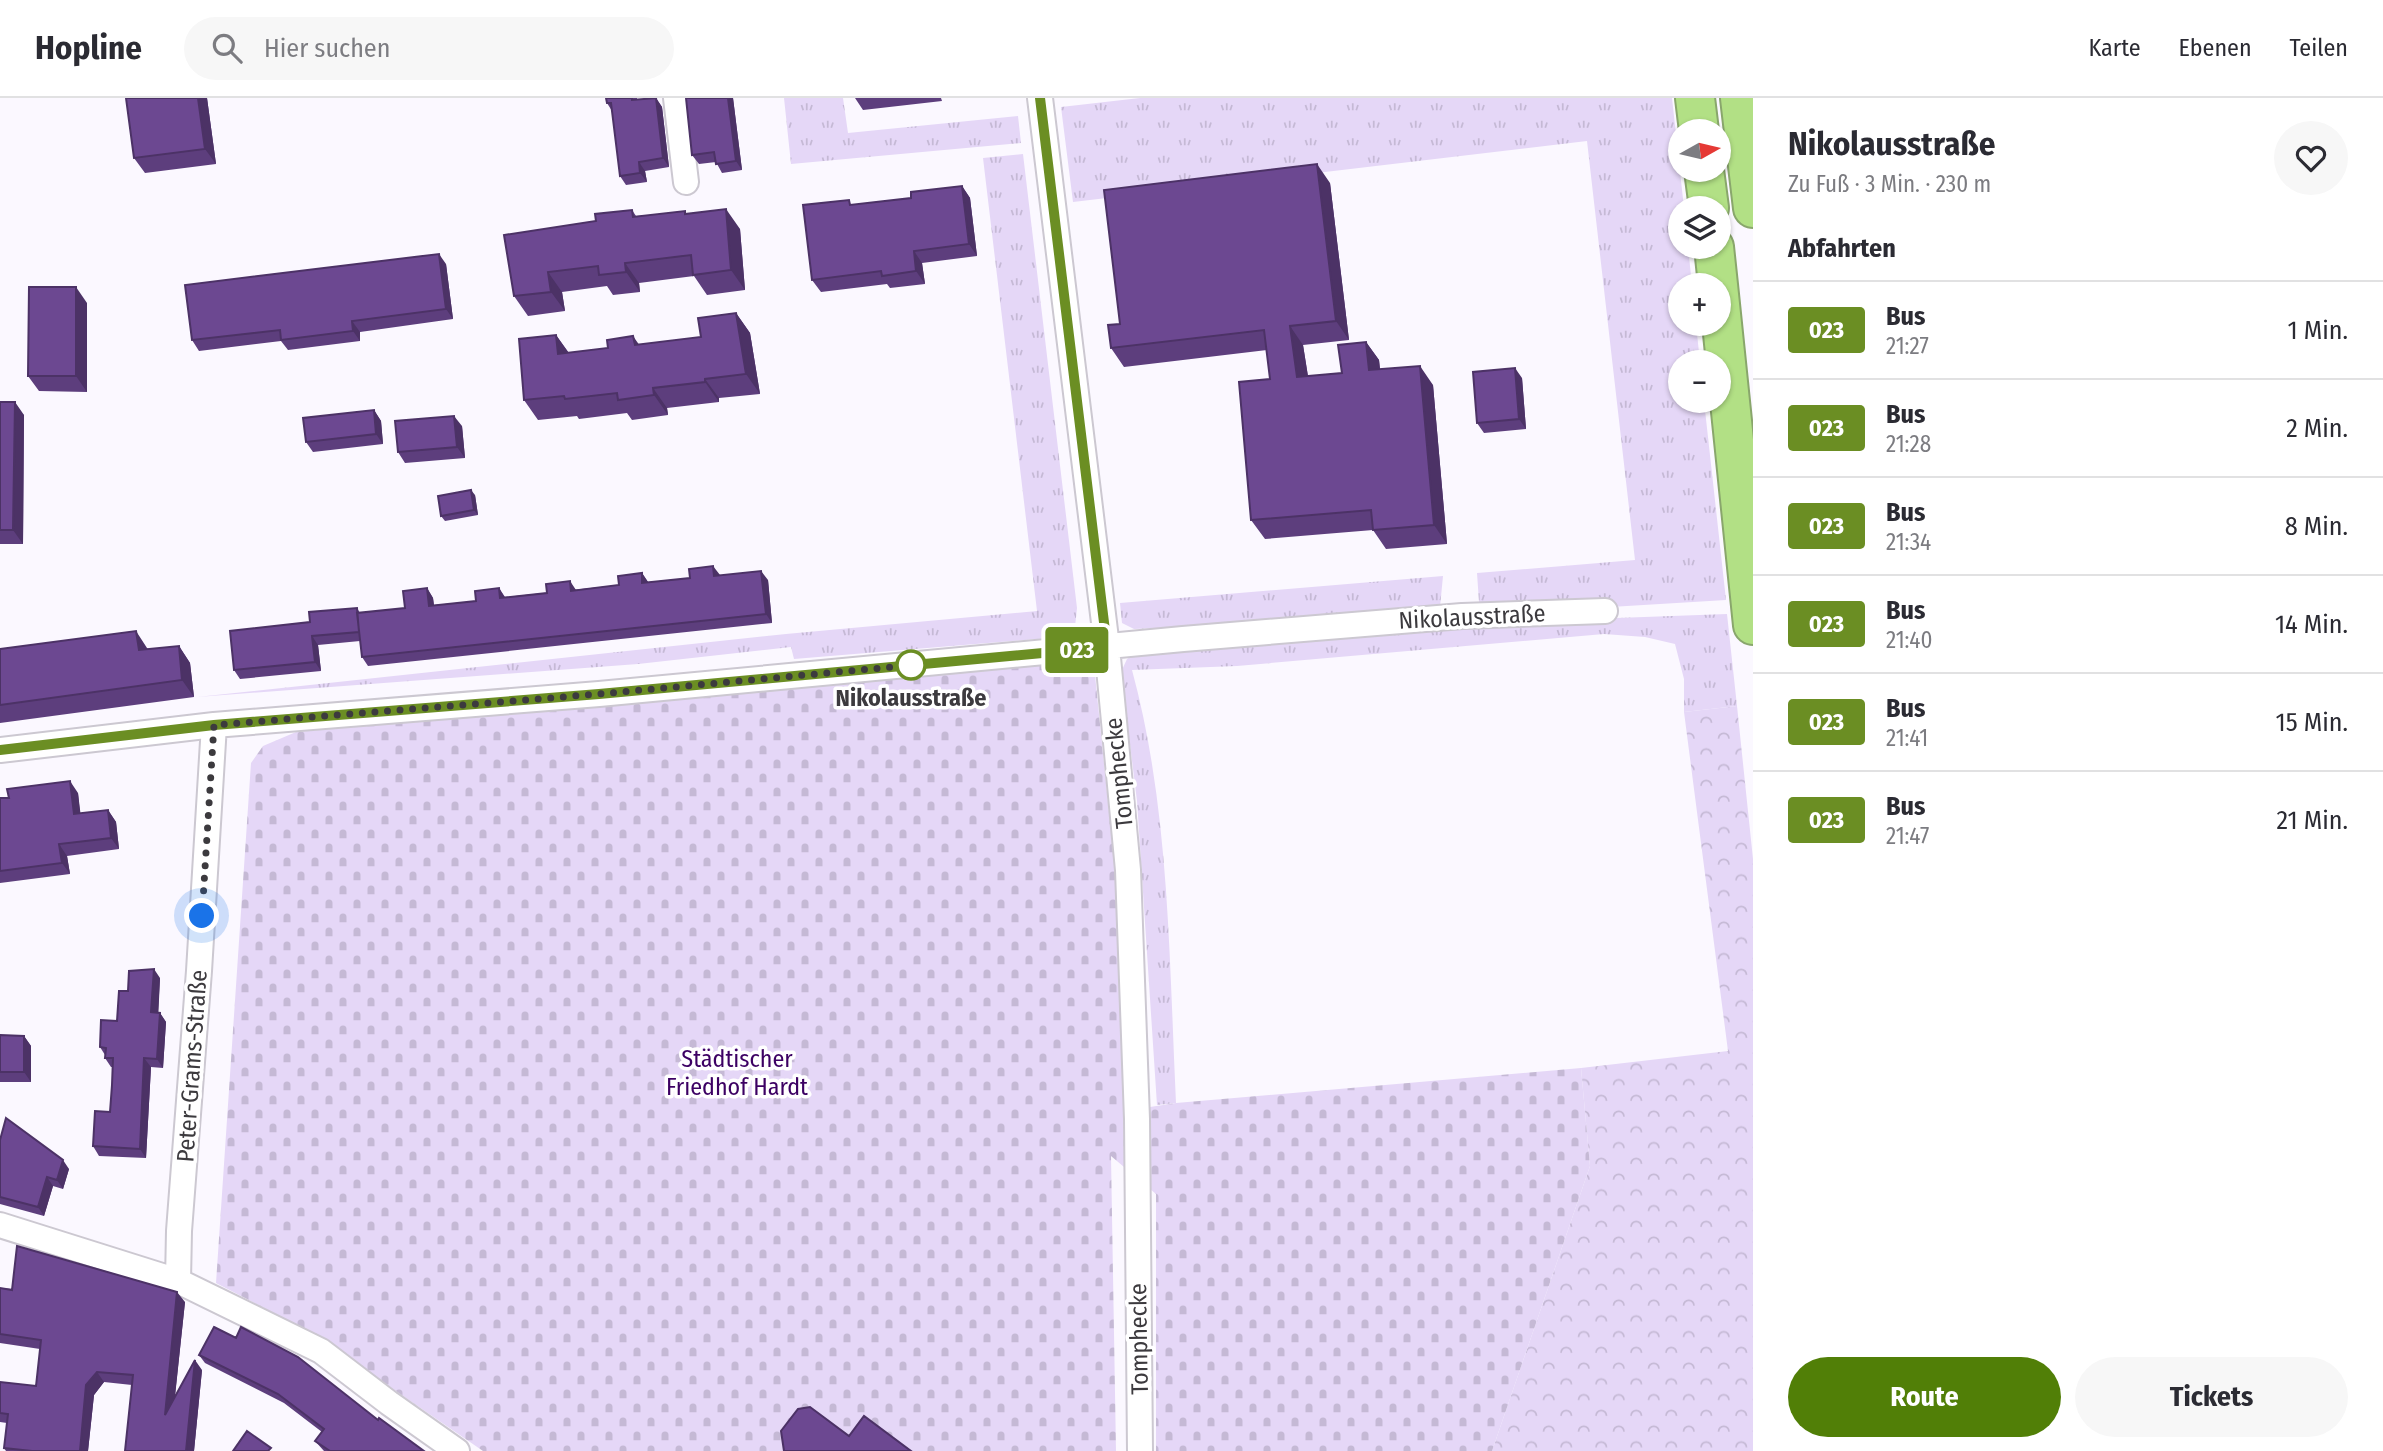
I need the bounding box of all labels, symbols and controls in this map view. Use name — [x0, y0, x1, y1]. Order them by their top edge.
search box — [184, 17, 674, 80]
text: Hopline — [35, 28, 142, 68]
icon: search — [208, 29, 246, 67]
text: Hier suchen — [264, 33, 390, 64]
text: Karte — [2089, 34, 2141, 62]
text: Ebenen — [2179, 34, 2252, 62]
text: Teilen — [2290, 34, 2348, 62]
north arrow — [1668, 119, 1731, 182]
map controls — [1668, 119, 1731, 413]
button: heart — [2274, 121, 2348, 195]
text: Nikolausstraße — [1788, 124, 1995, 164]
text: Zu Fuß · 3 Min. · 230 m — [1788, 170, 1991, 198]
button: layers — [1668, 196, 1731, 259]
text: Abfahrten — [1788, 233, 1896, 264]
button: + — [1668, 273, 1731, 336]
text: Bus — [1886, 301, 1925, 332]
text: 1 Min. — [2287, 315, 2348, 346]
text: 023 — [1809, 316, 1844, 344]
text: 21:27 — [1886, 332, 1929, 360]
button: − — [1668, 350, 1731, 413]
text: Bus — [1886, 399, 1925, 430]
text: 2 Min. — [2286, 413, 2348, 444]
text: 023 — [1809, 414, 1844, 442]
text: 21:28 — [1886, 430, 1931, 458]
text: Bus — [1886, 497, 1925, 528]
text: 8 Min. — [2285, 511, 2348, 542]
text: 023 — [1809, 512, 1844, 540]
text: 21:34 — [1886, 528, 1931, 556]
text: Bus — [1886, 595, 1925, 626]
street label: Nikolausstraße — [1398, 599, 1546, 635]
text: 14 Min. — [2275, 609, 2348, 640]
text: 023 — [1809, 610, 1844, 638]
text: 21:40 — [1886, 626, 1932, 654]
line badge: 023 — [1037, 627, 1117, 673]
text: 023 — [1059, 636, 1095, 664]
marker: Nikolausstraße — [896, 650, 926, 680]
place label: Nikolausstraße — [836, 684, 986, 712]
text: Bus — [1886, 693, 1925, 724]
text: 15 Min. — [2276, 707, 2348, 738]
text: 023 — [1809, 708, 1844, 736]
street label: Tomphecke — [1099, 716, 1139, 830]
text: 21:41 — [1886, 724, 1928, 752]
text: Bus — [1886, 791, 1925, 822]
text: 21 Min. — [2277, 805, 2348, 836]
text: 023 — [1809, 806, 1844, 834]
text: 21:47 — [1886, 822, 1929, 850]
your location — [184, 898, 219, 933]
street label: Peter-Grams-Straße — [171, 969, 213, 1163]
park label: Städtischer Friedhof Hardt — [666, 1045, 808, 1101]
street label: Tomphecke — [1124, 1283, 1154, 1395]
button: Route — [1788, 1357, 2061, 1437]
button: Tickets — [2075, 1357, 2348, 1437]

